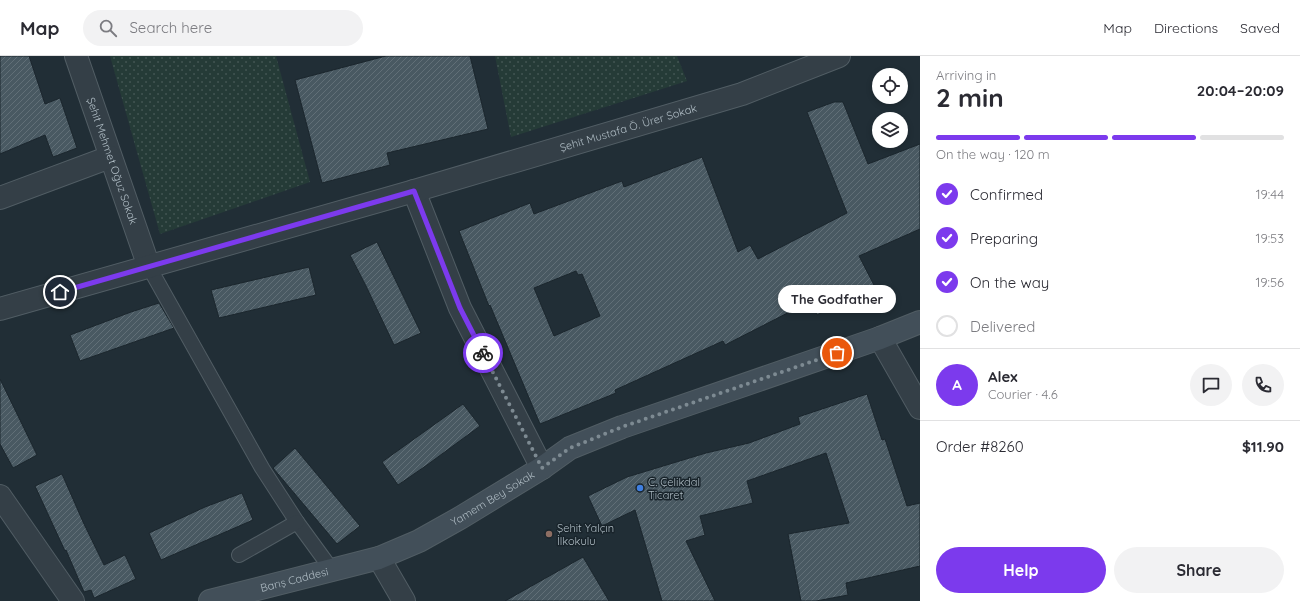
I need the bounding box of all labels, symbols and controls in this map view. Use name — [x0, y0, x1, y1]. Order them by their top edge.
search box — [83, 10, 363, 46]
text: Map — [20, 16, 59, 40]
icon: search — [97, 17, 119, 39]
text: Search here — [129, 18, 212, 37]
text: Map — [1103, 19, 1132, 37]
text: Directions — [1154, 19, 1218, 37]
text: Saved — [1240, 19, 1280, 37]
text: Arriving in — [936, 67, 996, 83]
map controls — [872, 68, 908, 148]
button: locate — [872, 68, 908, 104]
text: 2 min — [936, 81, 1004, 114]
text: 20:04–20:09 — [1197, 81, 1284, 100]
street label: Şehit Mehmet Oğuz Sokak — [84, 96, 141, 226]
street label: Şehit Mustafa Ö. Ürer Sokak — [558, 101, 699, 155]
button: layers — [872, 112, 908, 148]
text: On the way · 120 m — [936, 146, 1050, 162]
icon: check — [936, 183, 958, 205]
text: Confirmed — [970, 185, 1043, 204]
text: 19:44 — [1256, 186, 1284, 202]
icon: check — [936, 227, 958, 249]
text: Preparing — [970, 229, 1038, 248]
text: 19:53 — [1256, 230, 1284, 246]
icon: check — [936, 271, 958, 293]
text: On the way — [970, 273, 1049, 292]
text: 19:56 — [1255, 274, 1284, 290]
pin — [43, 275, 77, 309]
icon: home — [49, 281, 71, 303]
callout: The Godfather — [778, 285, 896, 313]
text: The Godfather — [791, 291, 883, 307]
text: Delivered — [970, 317, 1035, 336]
courier — [463, 333, 503, 373]
pin — [820, 336, 854, 370]
icon: bike — [472, 342, 494, 364]
icon: bag — [826, 342, 848, 364]
button: chat — [1190, 364, 1232, 406]
button: phone — [1242, 364, 1284, 406]
text: Alex — [988, 367, 1018, 386]
text: A — [952, 375, 962, 394]
text: Courier · 4.6 — [988, 386, 1058, 402]
text: Order #8260 — [936, 437, 1024, 456]
text: $11.90 — [1242, 437, 1284, 456]
street label: Yamem Bey Sokak — [448, 467, 537, 529]
place label: C. Çelikdal Ticaret — [648, 475, 700, 502]
marker: C. Çelikdal Ticaret — [635, 483, 645, 493]
place label: Şehit Yalçın İlkokulu — [557, 521, 614, 548]
marker: Şehit Yalçın İlkokulu — [544, 529, 554, 539]
button: Help — [936, 547, 1106, 593]
button: Share — [1114, 547, 1284, 593]
street label: Barış Caddesi — [259, 564, 330, 595]

